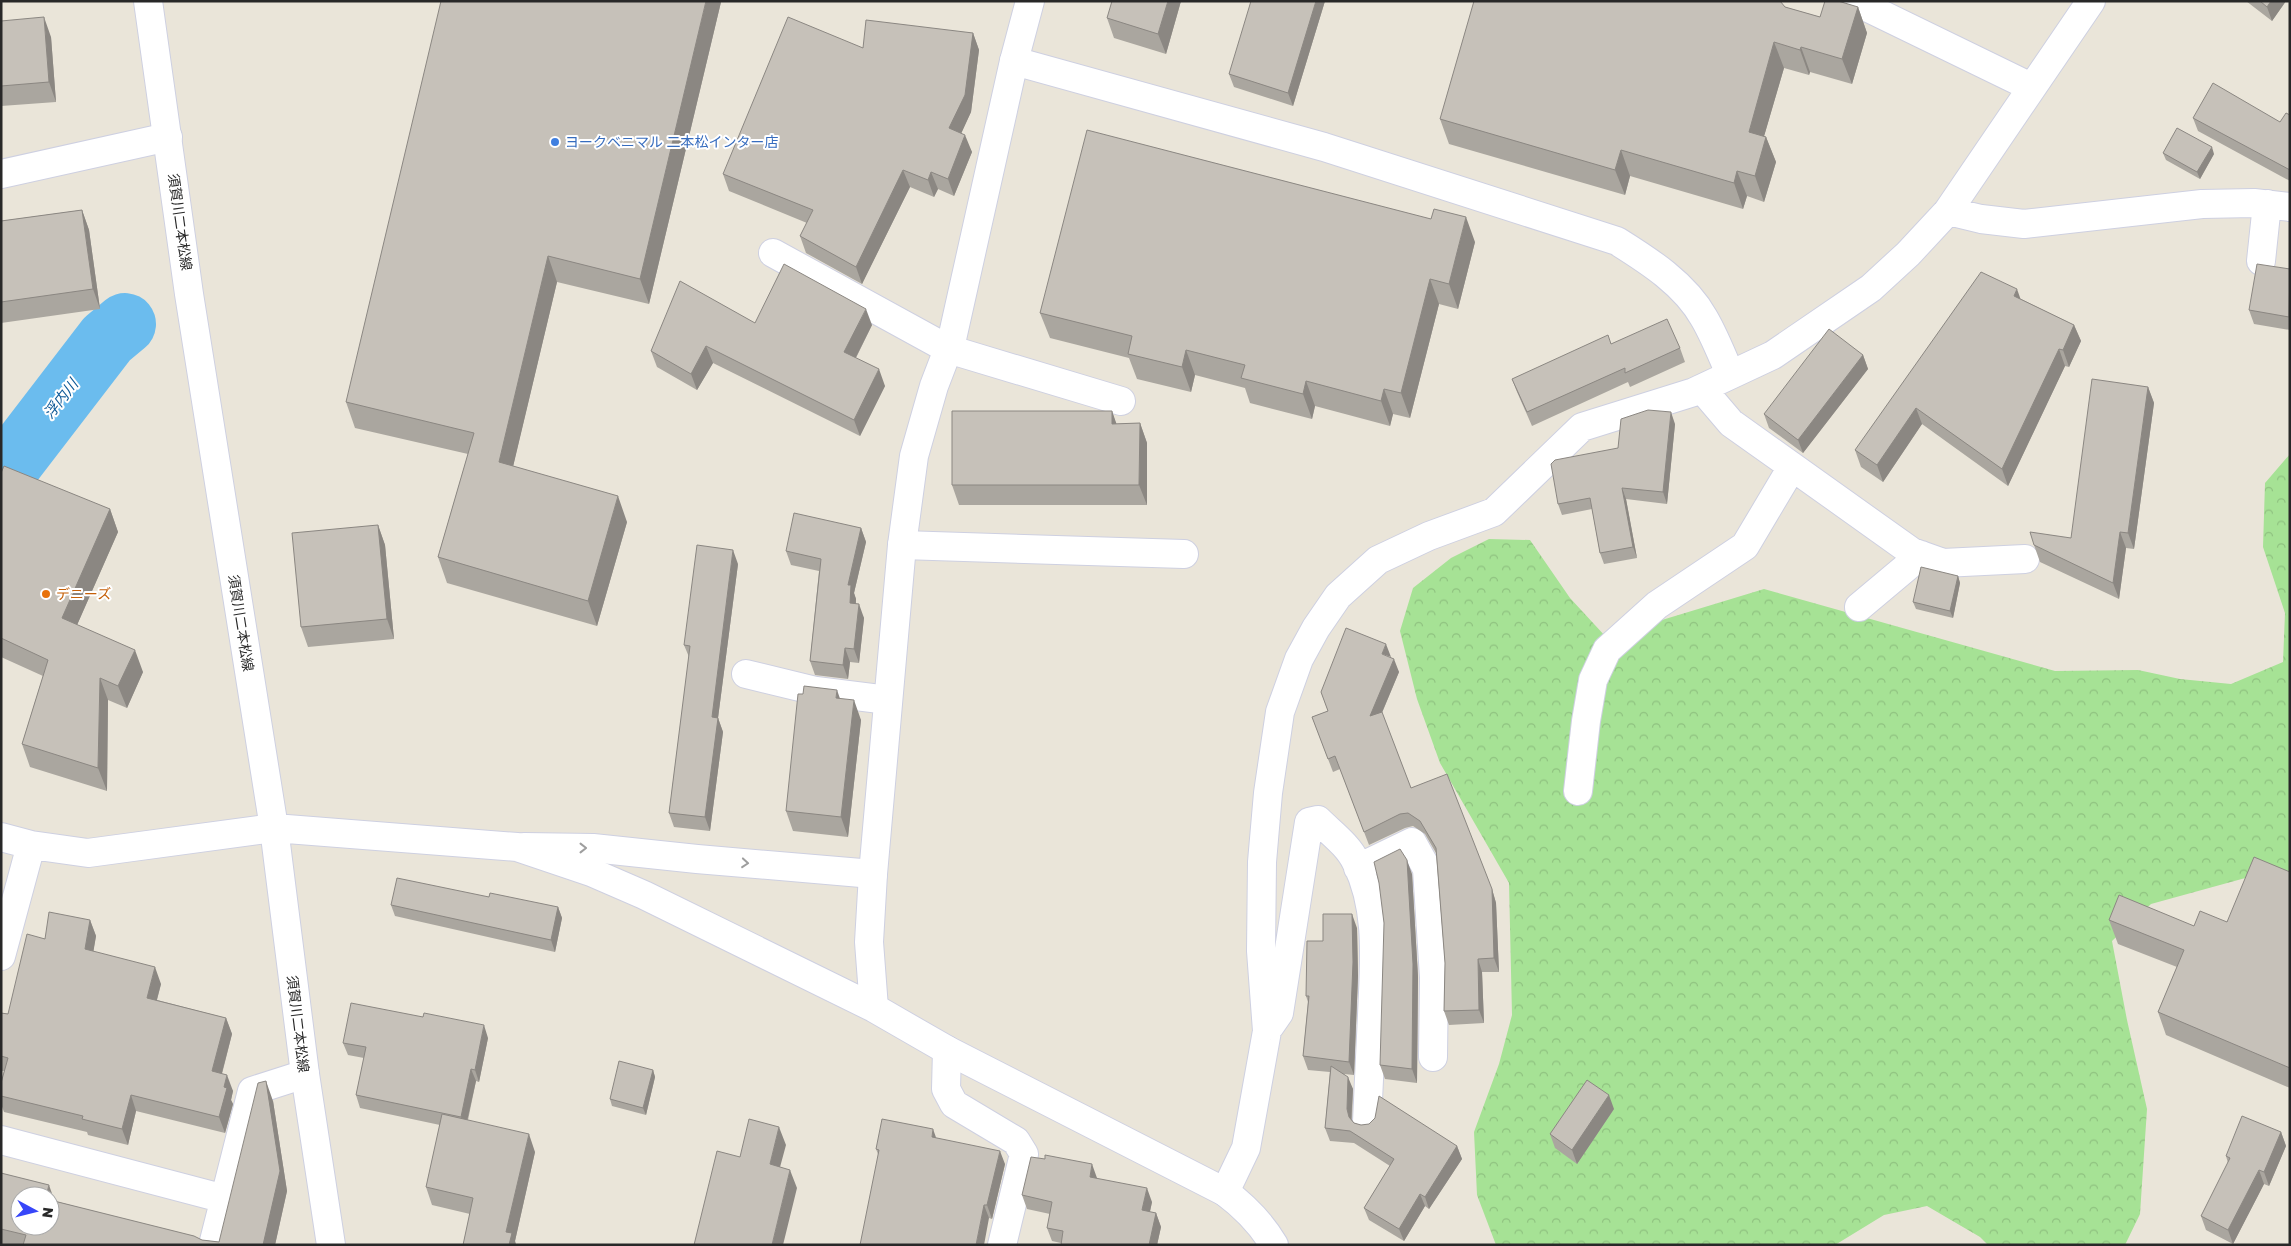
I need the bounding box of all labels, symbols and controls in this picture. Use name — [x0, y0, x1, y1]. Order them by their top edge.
place label: ヨークベニマル 二本松インター店 — [565, 133, 779, 150]
marker: ヨークベニマル 二本松インター店 — [549, 136, 561, 148]
street label: 須賀川二本松線 — [165, 172, 196, 272]
water label: 浮内川 — [39, 374, 82, 422]
street label: 須賀川二本松線 — [225, 573, 258, 673]
place label: デニーズ — [56, 585, 111, 602]
marker: デニーズ — [40, 588, 52, 600]
one-way arrow — [580, 842, 588, 853]
one-way arrow — [741, 858, 749, 869]
street label: 須賀川二本松線 — [284, 974, 313, 1074]
north arrow — [10, 1186, 60, 1236]
text: N — [39, 1206, 57, 1219]

